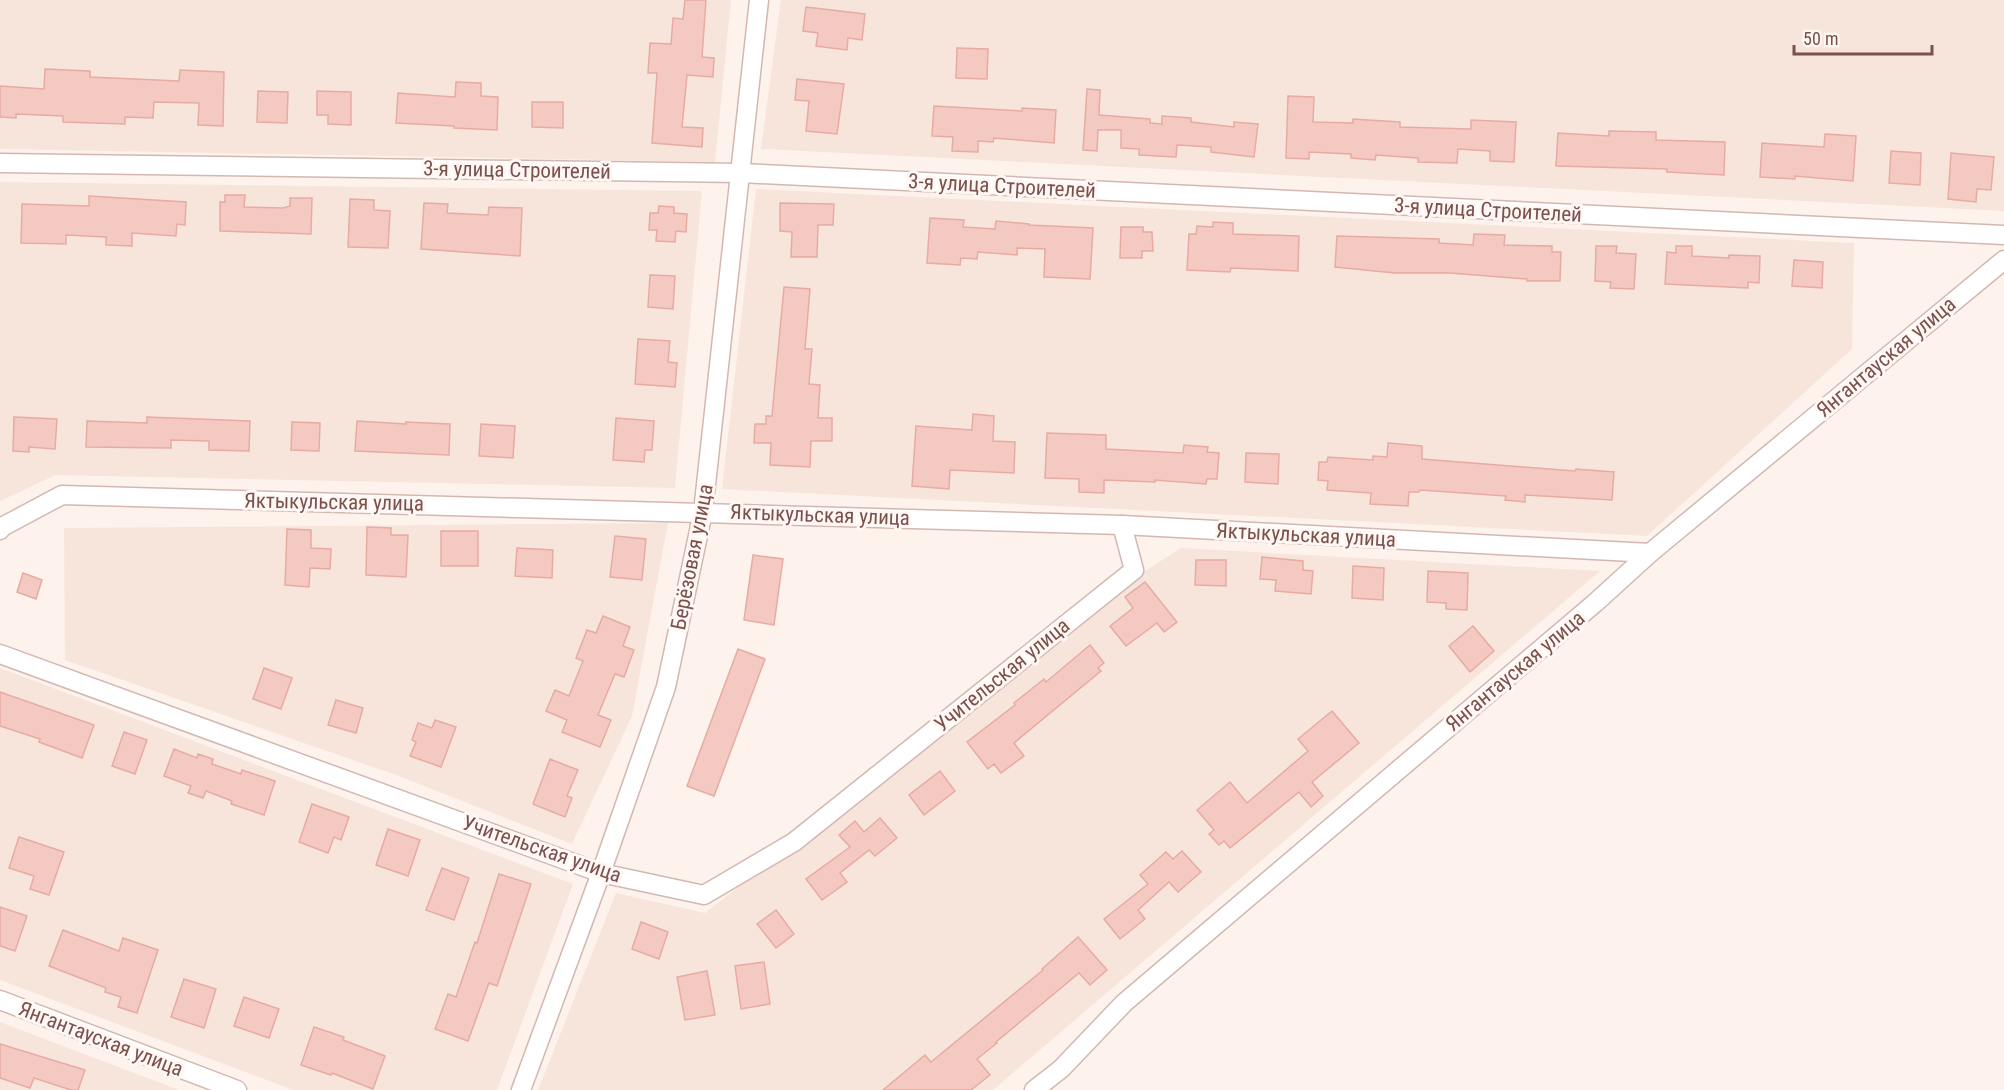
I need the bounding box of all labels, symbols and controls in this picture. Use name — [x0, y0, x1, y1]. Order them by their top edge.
scale bar — [1794, 18, 1932, 56]
text: 50 m — [1803, 28, 1838, 49]
street label: 3-я улица Строителей — [423, 156, 611, 184]
street label: 3-я улица Строителей — [908, 169, 1096, 203]
street label: 3-я улица Строителей — [1394, 193, 1582, 227]
street label: Янгантауская улица — [1812, 292, 1960, 422]
street label: Берёзовая улица — [666, 482, 718, 632]
street label: Яктыкульская улица — [244, 488, 424, 516]
street label: Яктыкульская улица — [730, 500, 910, 530]
street label: Яктыкульская улица — [1216, 518, 1396, 552]
street label: Янгантауская улица — [1441, 606, 1589, 736]
street label: Учительская улица — [930, 613, 1074, 737]
street label: Учительская улица — [459, 811, 625, 887]
street label: Янгантауская улица — [16, 997, 186, 1081]

